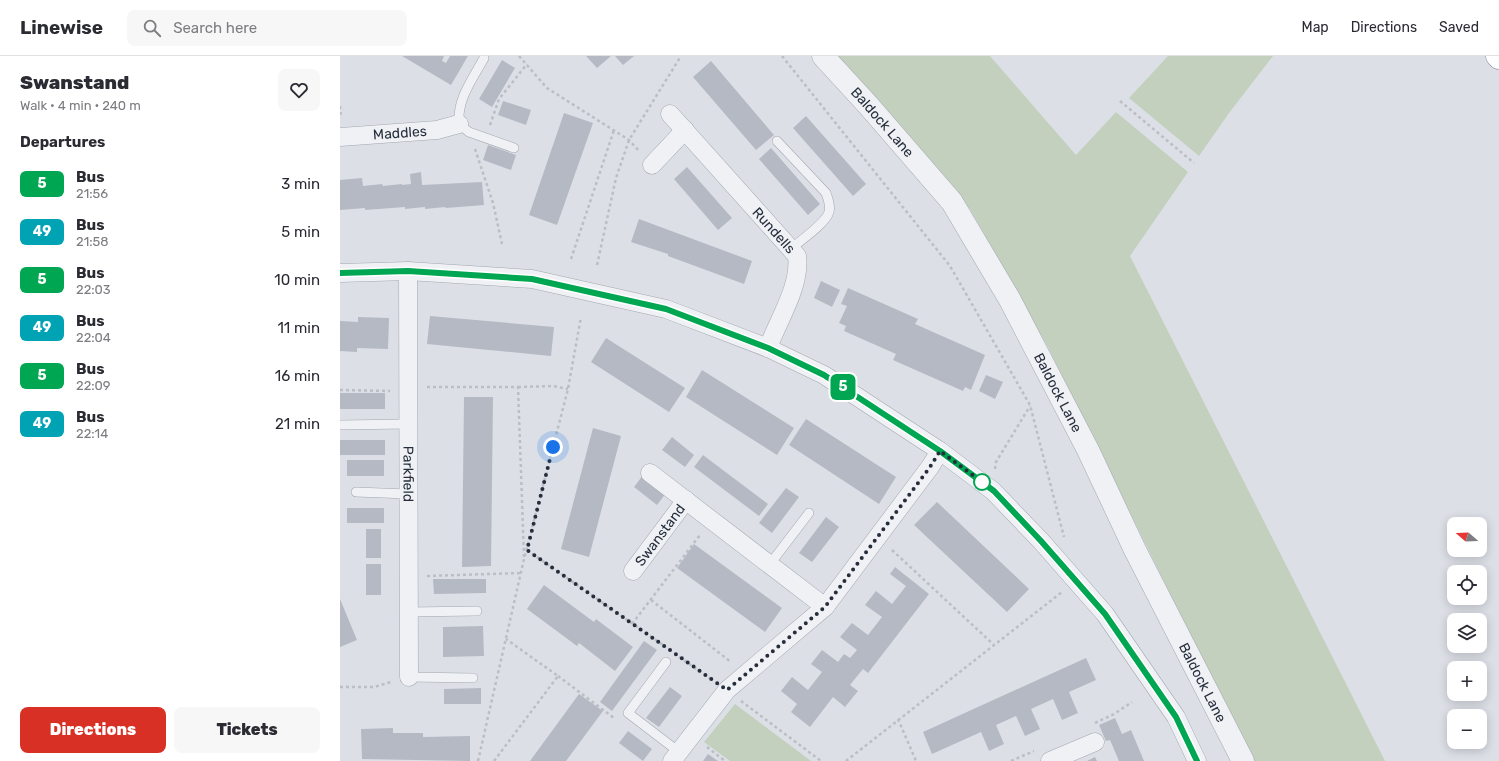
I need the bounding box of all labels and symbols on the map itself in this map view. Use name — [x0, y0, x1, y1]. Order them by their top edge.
street label: Baldock Lane — [847, 84, 918, 161]
street label: Maddles — [372, 122, 427, 143]
street label: Rundells — [749, 204, 799, 257]
street label: Baldock Lane — [1030, 350, 1086, 435]
line badge: 5 — [830, 374, 856, 400]
your location — [543, 437, 563, 457]
street label: Parkfield — [400, 446, 417, 502]
unlabelled marker — [973, 473, 991, 491]
street label: Swanstand — [631, 501, 689, 569]
north arrow — [1447, 517, 1487, 557]
street label: Baldock Lane — [1175, 640, 1230, 725]

